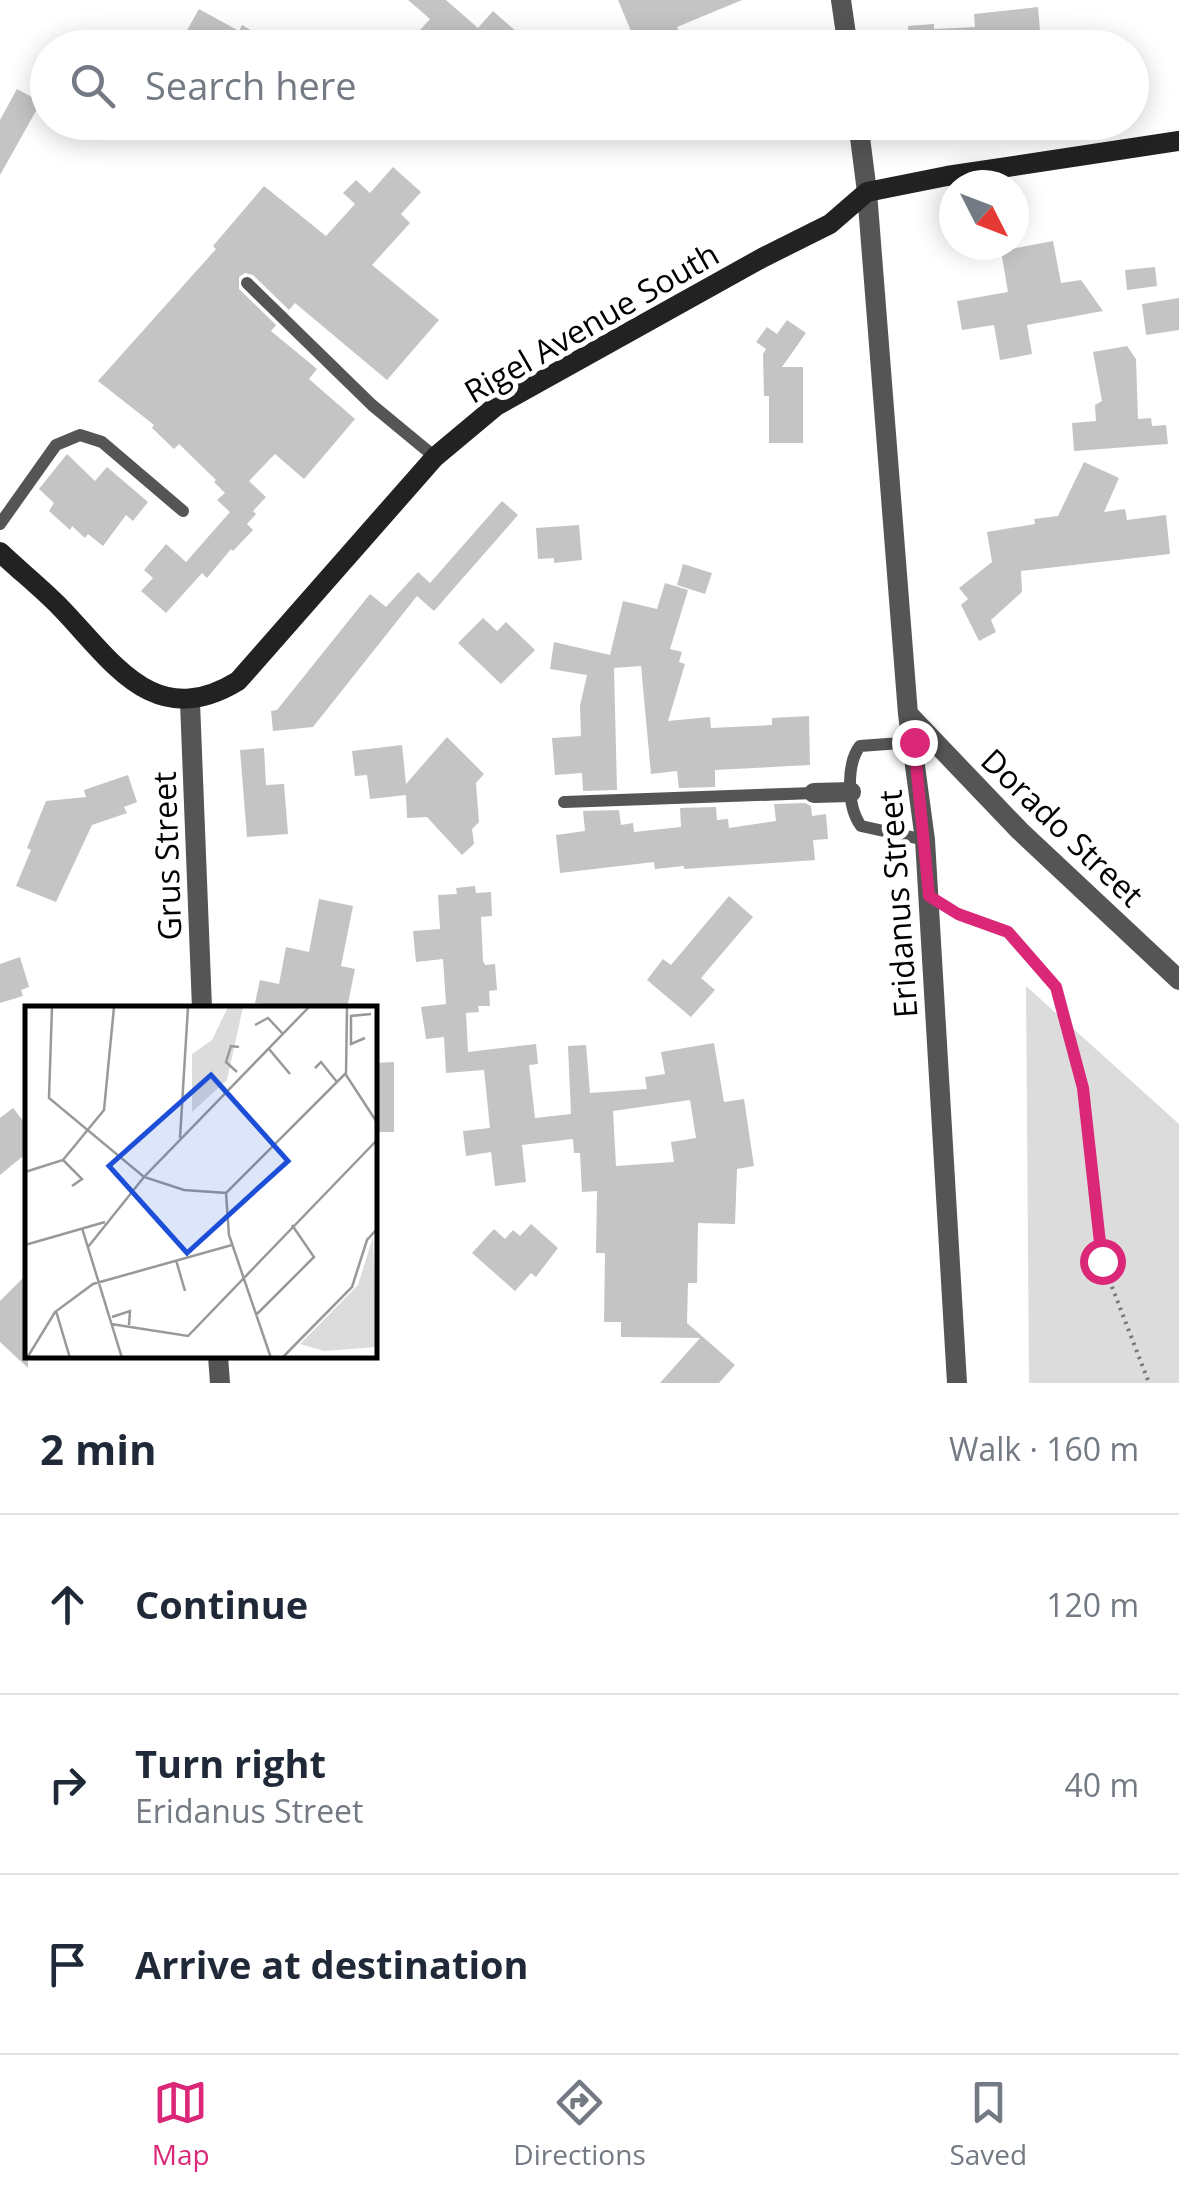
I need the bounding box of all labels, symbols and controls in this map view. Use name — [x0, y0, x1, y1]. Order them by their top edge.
search box — [30, 30, 1149, 140]
icon: search — [65, 58, 120, 113]
text: Search here — [145, 59, 357, 111]
north arrow — [939, 170, 1029, 260]
street label: Rigel Avenue South — [456, 232, 726, 412]
route end — [892, 720, 938, 766]
street label: Dorado Street — [973, 739, 1153, 915]
street label: Grus Street — [142, 771, 190, 941]
street label: Eridanus Street — [868, 789, 926, 1019]
inset map — [25, 1006, 378, 1358]
route start — [1080, 1239, 1126, 1285]
text: 2 min — [40, 1420, 157, 1477]
text: Walk · 160 m — [949, 1427, 1139, 1470]
icon: ahead — [40, 1577, 95, 1632]
text: Continue — [135, 1578, 308, 1630]
text: 120 m — [1046, 1583, 1139, 1626]
text: Turn right — [135, 1737, 326, 1789]
icon: right — [40, 1757, 95, 1812]
text: 40 m — [1064, 1763, 1139, 1806]
text: Eridanus Street — [135, 1789, 363, 1832]
icon: arrive — [40, 1937, 95, 1992]
text: Arrive at destination — [135, 1938, 529, 1990]
tab: Map — [152, 2075, 210, 2173]
tab: Directions — [513, 2075, 646, 2173]
tab: Saved — [949, 2075, 1027, 2173]

